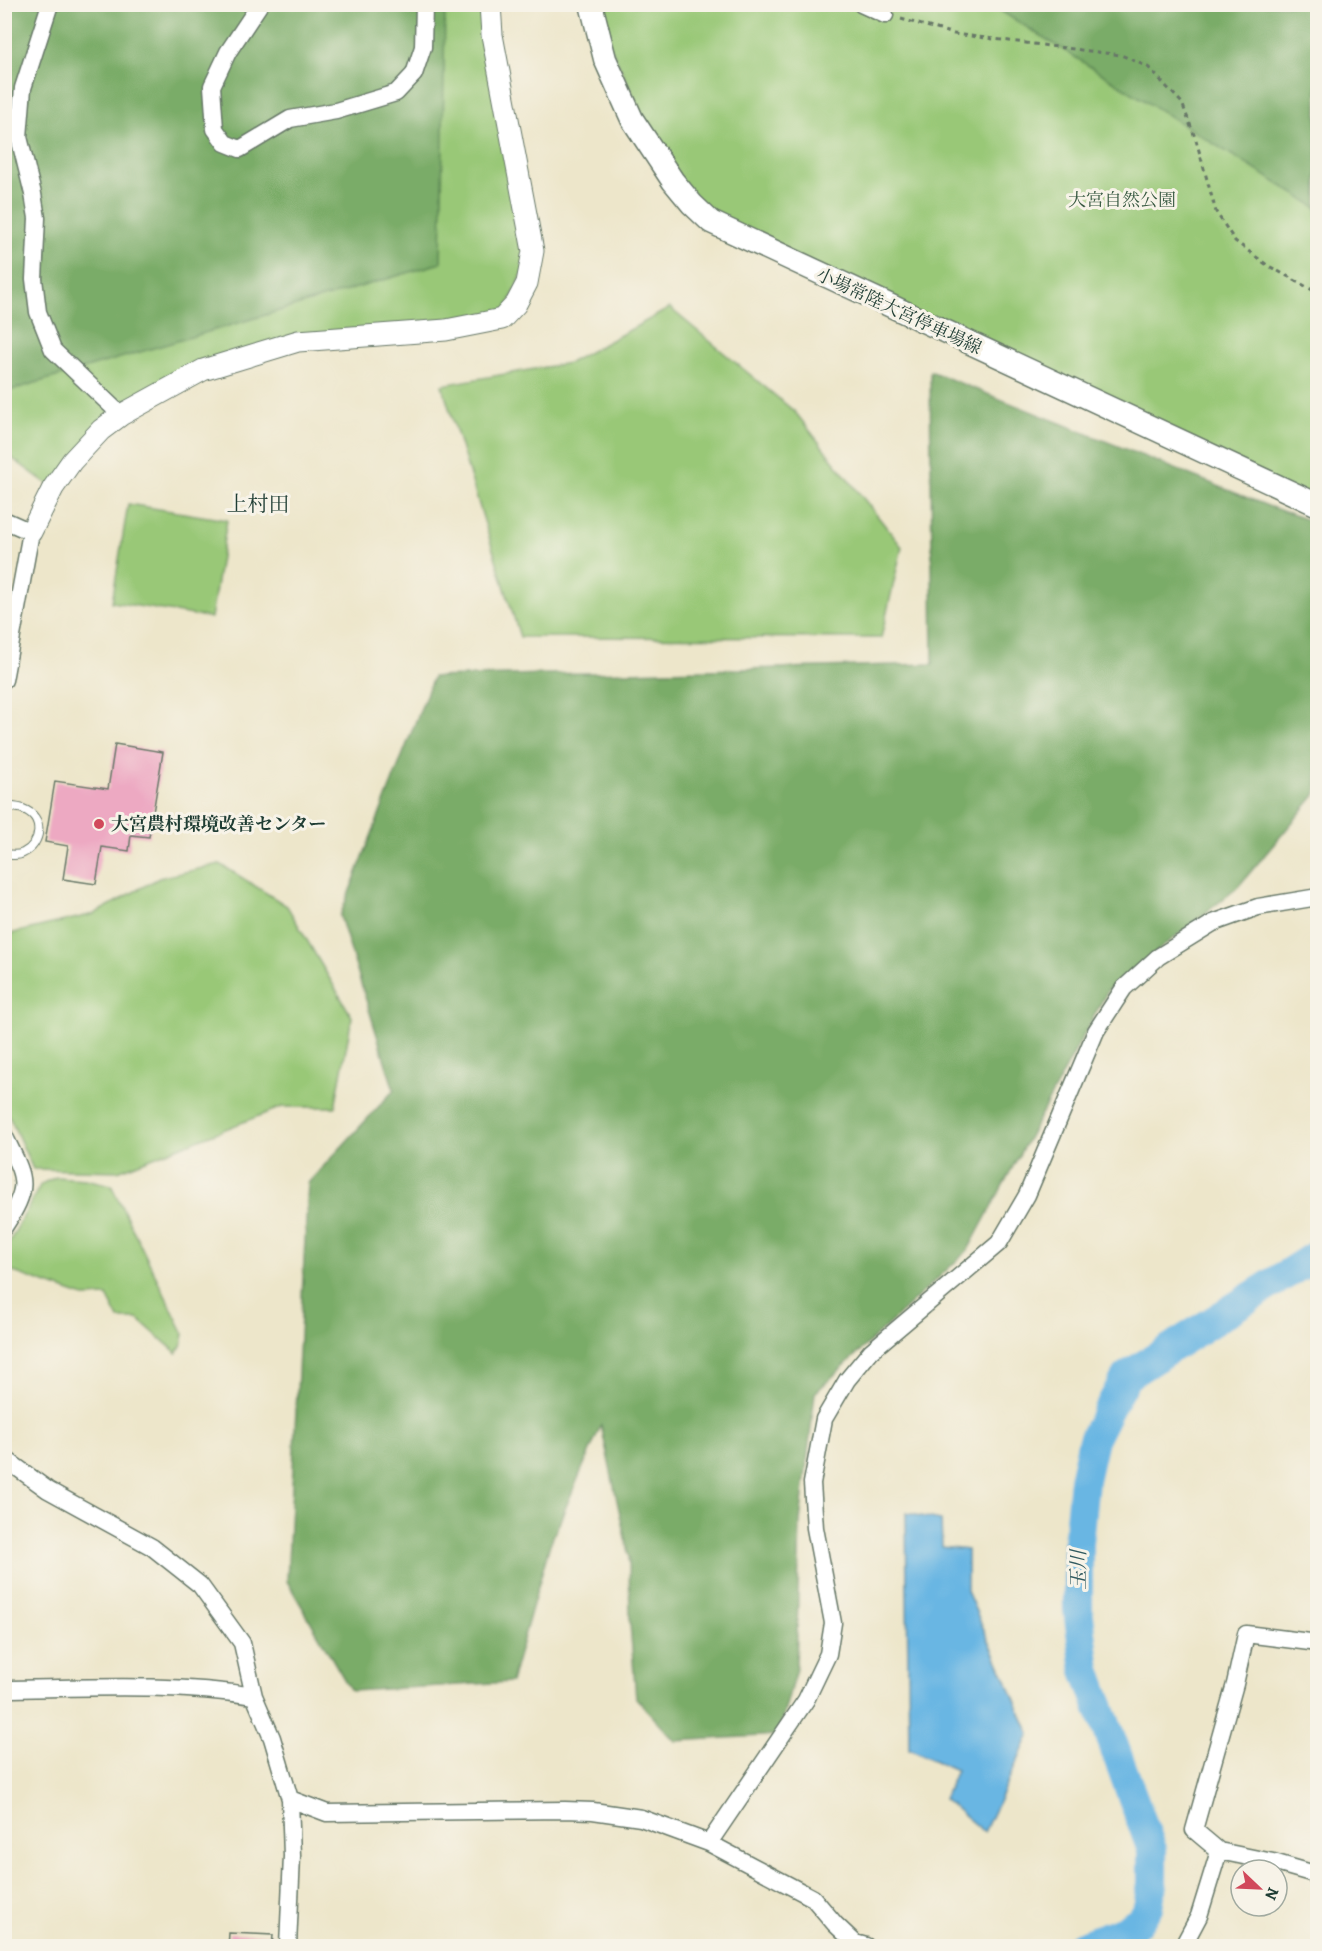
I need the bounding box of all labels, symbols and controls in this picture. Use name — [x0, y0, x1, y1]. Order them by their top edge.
park label: 大宮自然公園 — [1068, 188, 1176, 212]
street label: 小場常陸大宮停車場線 — [812, 262, 986, 360]
district label: 上村田 — [227, 490, 290, 518]
place label: 大宮農村環境改善センター — [111, 812, 326, 836]
marker: 大宮農村環境改善センター — [92, 817, 106, 831]
water label: 玉川 — [1065, 1548, 1092, 1590]
north arrow — [1229, 1858, 1289, 1918]
text: N — [1259, 1884, 1284, 1903]

